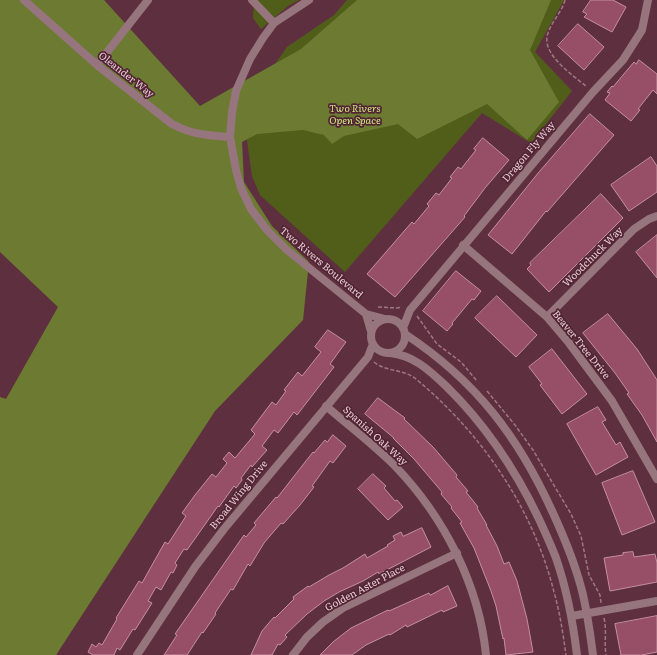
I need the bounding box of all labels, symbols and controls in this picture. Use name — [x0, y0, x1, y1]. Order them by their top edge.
street label: Oleander Way — [96, 50, 156, 100]
park label: Two Rivers Open Space — [329, 103, 381, 126]
street label: Dragon Fly Way — [500, 119, 558, 185]
street label: Two Rivers Boulevard — [277, 225, 365, 301]
street label: Woodchuck Way — [561, 225, 625, 289]
street label: Beaver Tree Drive — [550, 308, 612, 382]
street label: Spanish Oak Way — [340, 404, 410, 468]
street label: Broad Wing Drive — [208, 458, 270, 532]
street label: Golden Aster Place — [323, 562, 407, 614]

